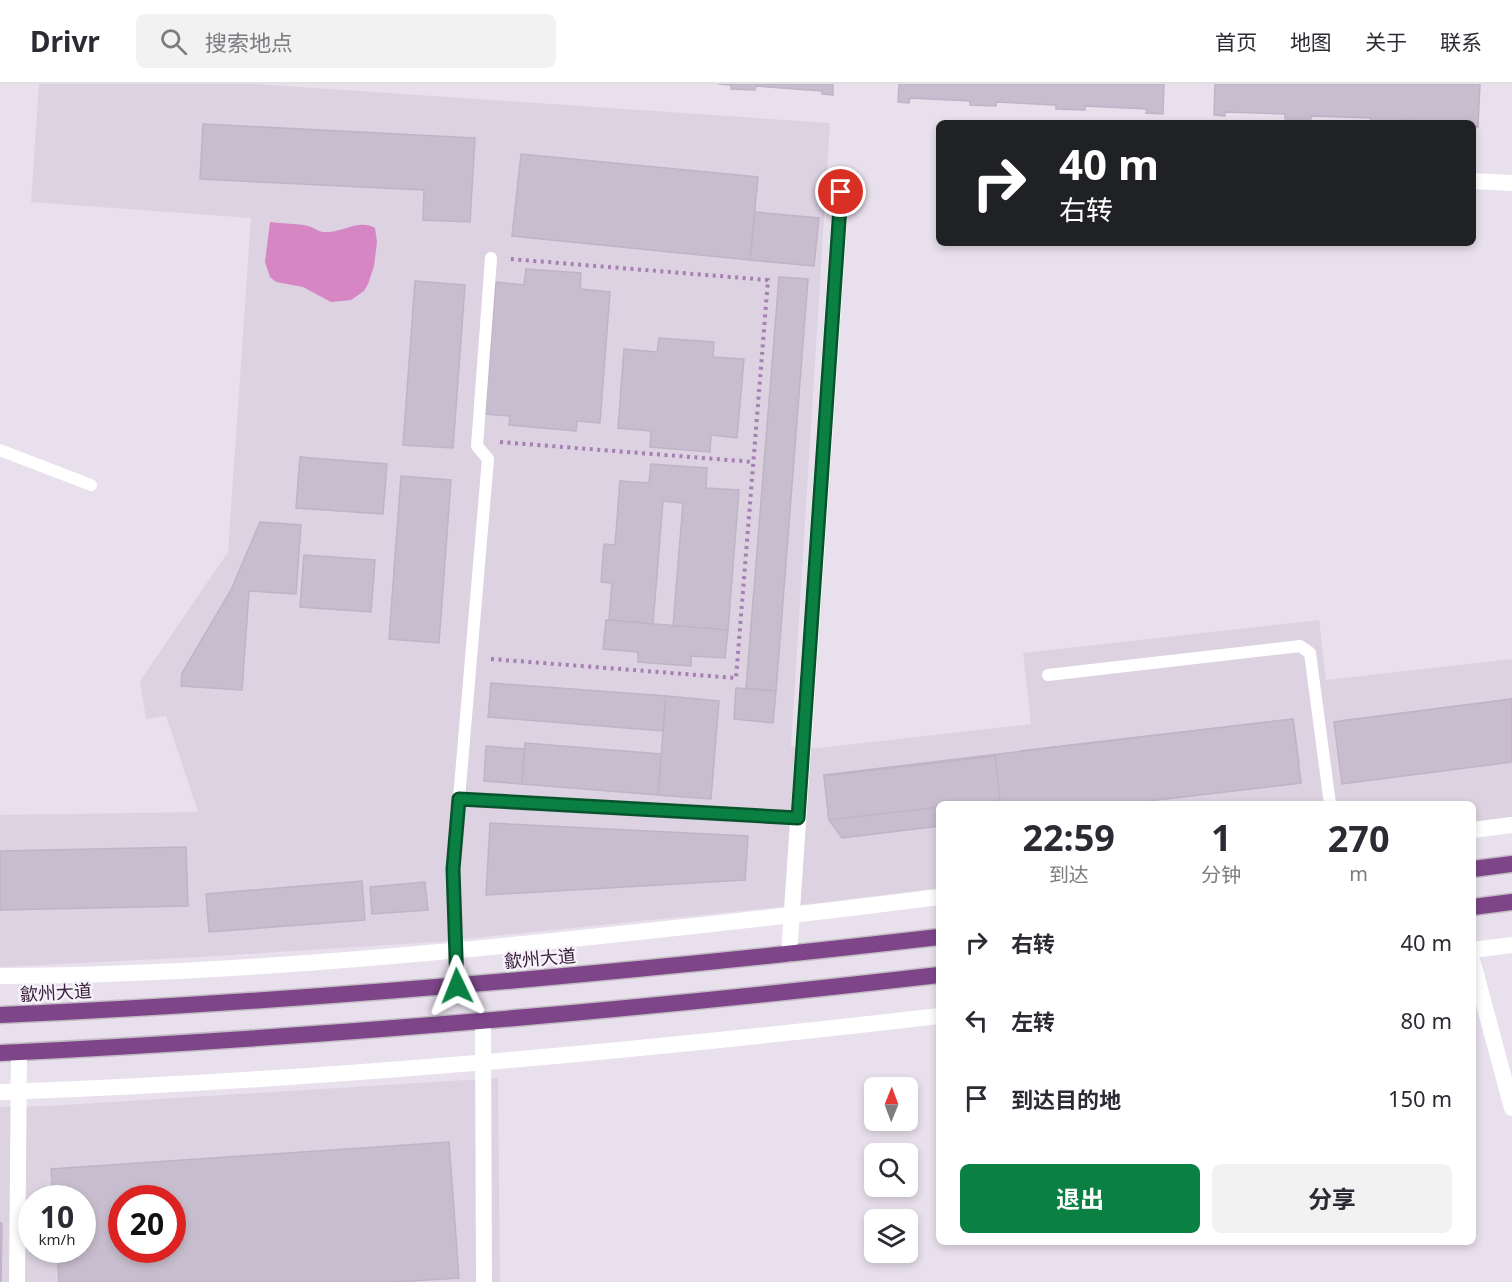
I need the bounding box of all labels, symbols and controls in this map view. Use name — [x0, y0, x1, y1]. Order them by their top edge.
search box — [136, 14, 556, 68]
text: Drivr — [30, 22, 100, 60]
icon: search — [157, 25, 190, 58]
text: 搜索地点 — [205, 27, 293, 57]
text: 首页 — [1215, 28, 1257, 56]
text: 地图 — [1290, 28, 1332, 56]
text: 关于 — [1365, 28, 1407, 56]
text: 联系 — [1440, 28, 1482, 56]
text: 40 m — [1059, 135, 1159, 192]
icon: right — [960, 144, 1038, 222]
pin — [815, 166, 866, 217]
icon: arrive — [824, 175, 857, 208]
text: 右转 — [1059, 191, 1113, 228]
text: 22:59 — [1022, 813, 1115, 862]
text: 1 — [1211, 813, 1232, 862]
text: 270 — [1328, 814, 1390, 863]
text: m — [1349, 860, 1368, 887]
text: 到达 — [1049, 861, 1089, 888]
text: 分钟 — [1201, 861, 1241, 888]
icon: right — [960, 926, 993, 959]
text: 40 m — [1401, 927, 1452, 957]
text: 右转 — [1011, 928, 1055, 958]
street label: 歙州大道 — [503, 943, 577, 973]
position arrow — [425, 954, 489, 1018]
street label: 歙州大道 — [19, 978, 93, 1006]
icon: left — [960, 1004, 993, 1037]
text: 80 m — [1401, 1005, 1452, 1035]
text: 左转 — [1011, 1006, 1055, 1036]
north arrow — [864, 1077, 918, 1131]
map controls — [864, 1077, 918, 1263]
icon: arrive — [960, 1082, 993, 1115]
text: 150 m — [1388, 1083, 1452, 1113]
text: 到达目的地 — [1011, 1084, 1121, 1114]
button: search — [864, 1143, 918, 1197]
button: 退出 — [960, 1164, 1200, 1233]
button: 分享 — [1212, 1164, 1452, 1233]
speed limit sign: 20 — [108, 1185, 186, 1263]
text: 10 — [40, 1196, 74, 1237]
button: layers — [864, 1209, 918, 1263]
text: km/h — [39, 1229, 75, 1249]

